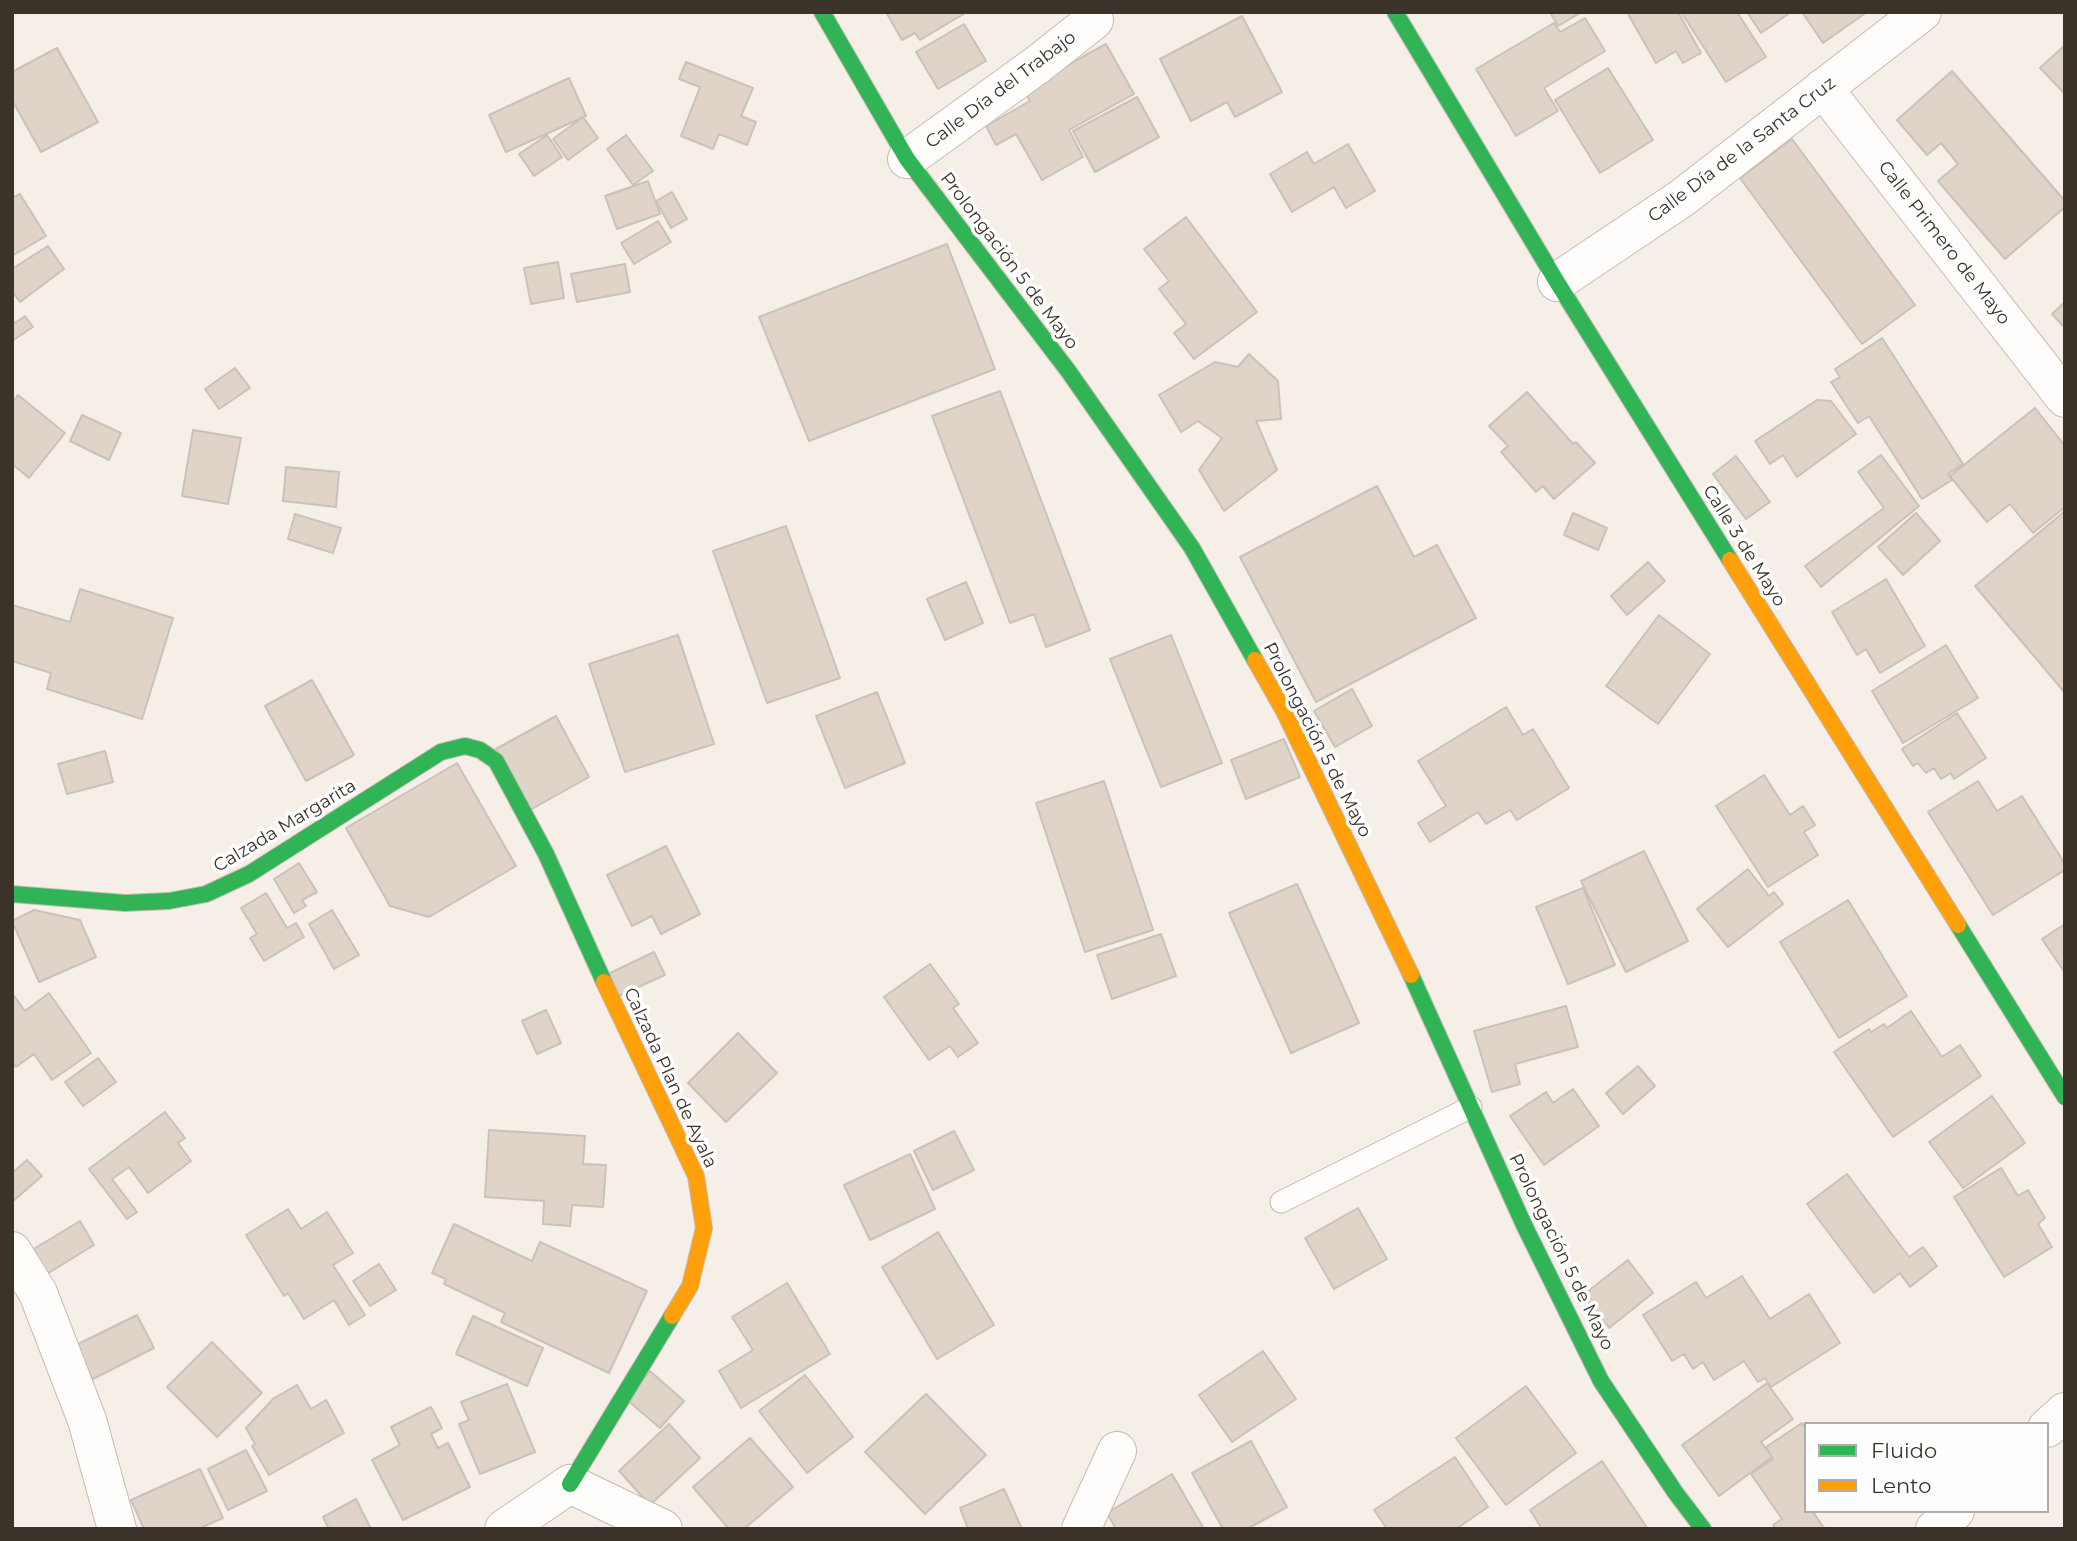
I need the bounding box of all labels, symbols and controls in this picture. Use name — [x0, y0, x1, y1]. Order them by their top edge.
street label: Calle Día del Trabajo — [922, 27, 1080, 153]
street label: Calle Día de la Santa Cruz — [1644, 72, 1840, 228]
street label: Calle Primero de Mayo — [1873, 157, 2015, 329]
street label: Prolongación 5 de Mayo — [935, 168, 1083, 354]
street label: Calle 3 de Mayo — [1698, 481, 1790, 611]
street label: Prolongación 5 de Mayo — [1258, 639, 1376, 841]
street label: Calzada Margarita — [210, 775, 360, 877]
street label: Calzada Plan de Ayala — [619, 984, 721, 1172]
street label: Prolongación 5 de Mayo — [1504, 1150, 1618, 1354]
legend — [1804, 1422, 2049, 1513]
text: Fluido — [1871, 1438, 1937, 1463]
text: Lento — [1871, 1473, 1931, 1498]

